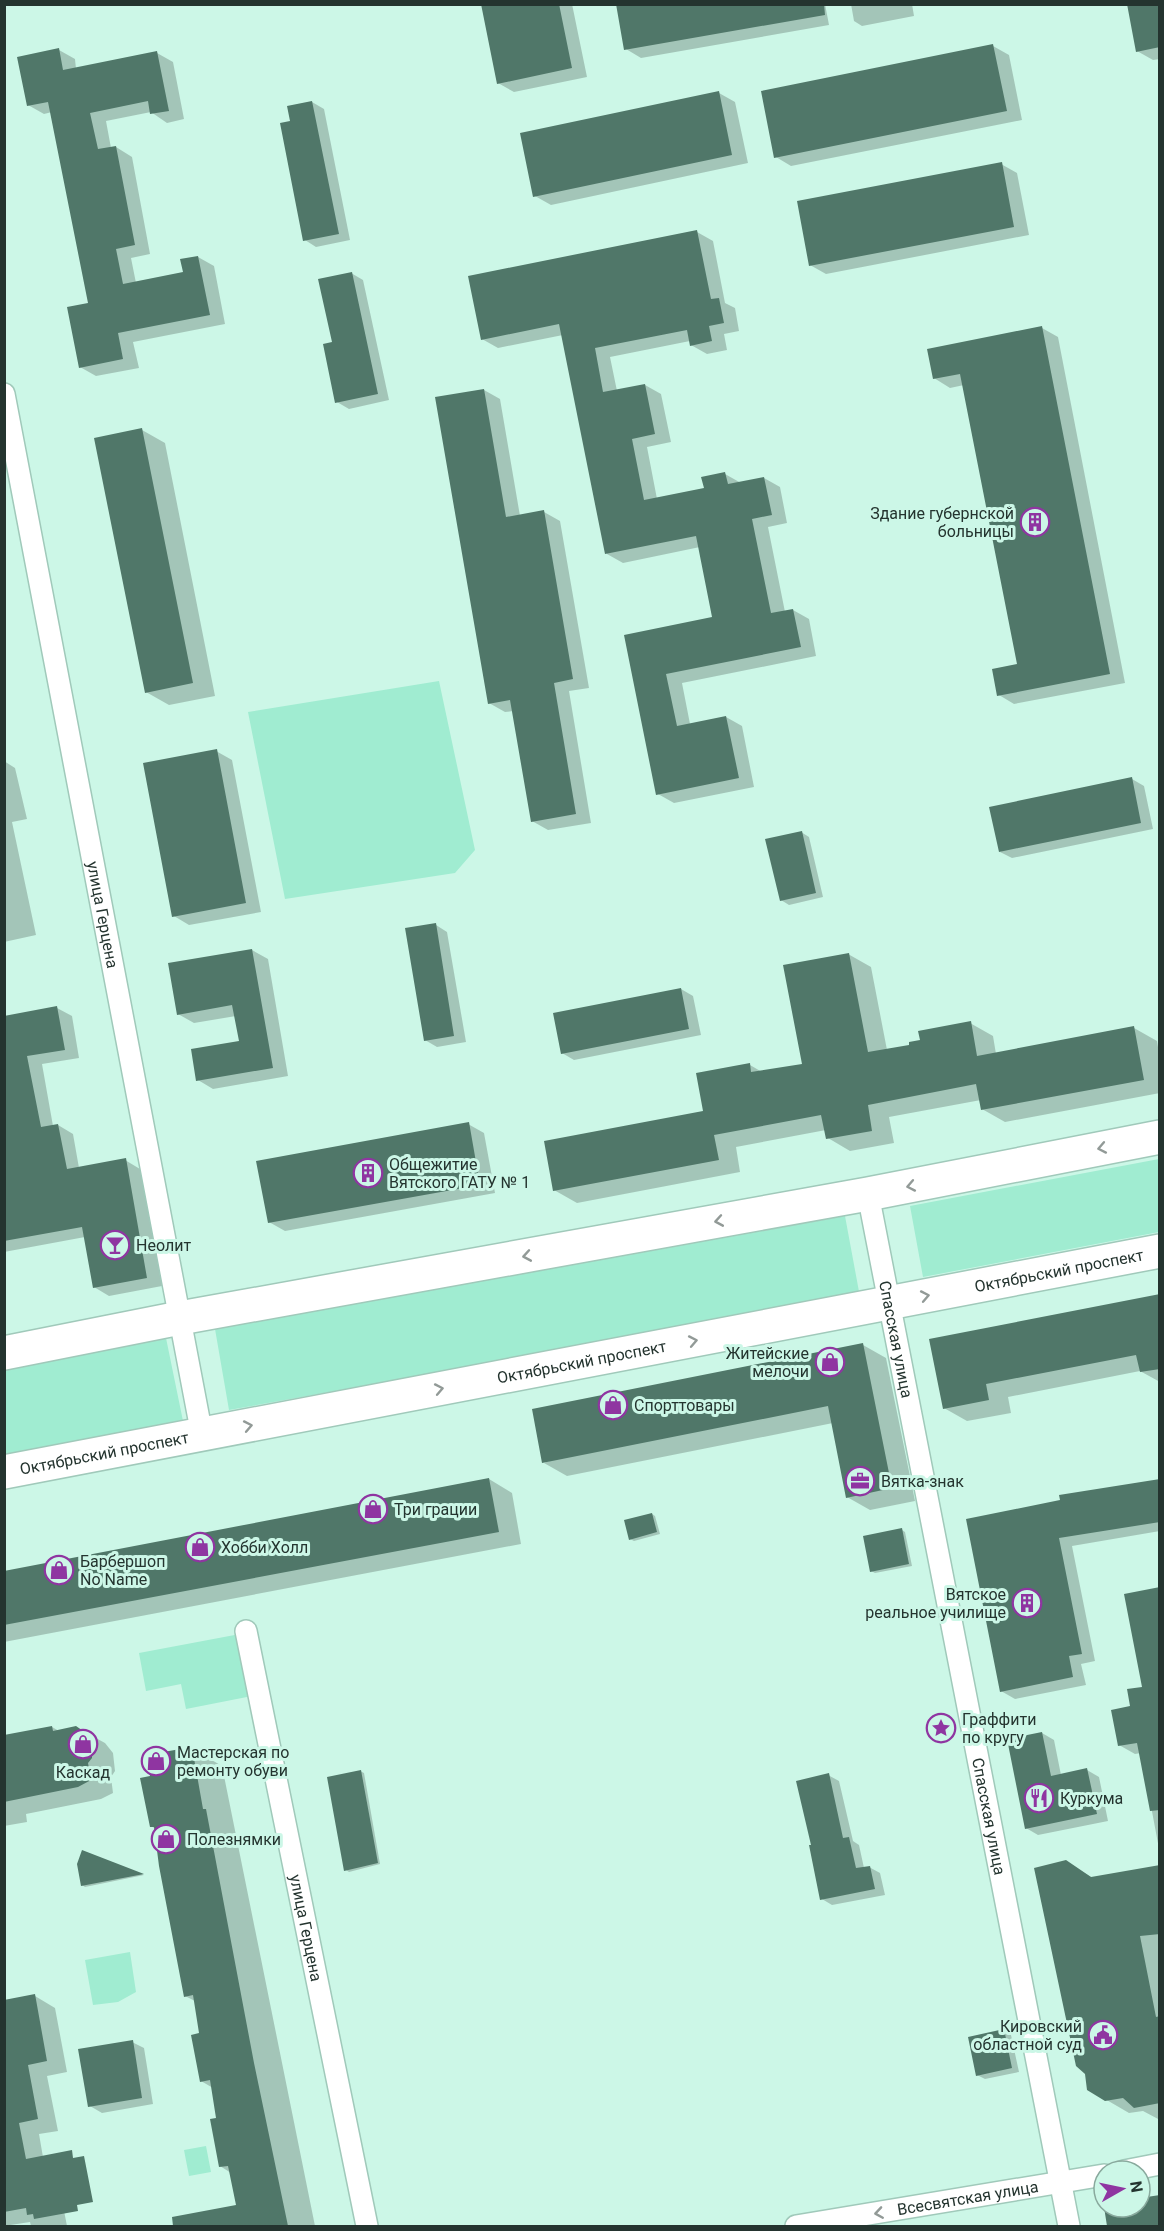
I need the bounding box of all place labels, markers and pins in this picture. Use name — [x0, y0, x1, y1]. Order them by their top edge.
place label: Здание губернской больницы — [870, 504, 1014, 541]
building icon: Здание губернской больницы — [1019, 506, 1051, 538]
place label: Общежитие Вятского ГАТУ № 1 — [389, 1155, 530, 1192]
building icon: Общежитие Вятского ГАТУ № 1 — [352, 1157, 384, 1189]
bar icon: Неолит — [99, 1229, 131, 1261]
place label: Неолит — [136, 1236, 191, 1255]
place label: Житейские мелочи — [726, 1344, 809, 1381]
shop icon: Житейские мелочи — [814, 1346, 846, 1378]
shop icon: Спорттовары — [597, 1389, 629, 1421]
place label: Спорттовары — [634, 1396, 735, 1415]
office icon: Вятка-знак — [844, 1465, 876, 1497]
place label: Вятка-знак — [881, 1472, 964, 1491]
shop icon: Три грации — [357, 1493, 389, 1525]
place label: Три грации — [394, 1500, 477, 1519]
shop icon: Хобби Холл — [184, 1531, 216, 1563]
place label: Хобби Холл — [221, 1538, 308, 1557]
place label: Барбершоп No Name — [80, 1552, 165, 1589]
shop icon: Барбершоп No Name — [43, 1554, 75, 1586]
place label: Вятское реальное училище — [865, 1585, 1006, 1622]
building icon: Вятское реальное училище — [1011, 1587, 1043, 1619]
place label: Граффити по кругу — [962, 1710, 1036, 1747]
place icon: Граффити по кругу — [925, 1712, 957, 1744]
shop icon: Каскад — [67, 1728, 99, 1760]
place label: Мастерская по ремонту обуви — [177, 1743, 289, 1780]
shop icon: Мастерская по ремонту обуви — [140, 1745, 172, 1777]
place label: Каскад — [56, 1763, 111, 1782]
restaurant icon: Куркума — [1023, 1782, 1055, 1814]
place label: Куркума — [1060, 1789, 1123, 1808]
shop icon: Полезнямки — [150, 1823, 182, 1855]
place label: Полезнямки — [187, 1830, 281, 1849]
place label: Кировский областной суд — [973, 2017, 1082, 2054]
public building icon: Кировский областной суд — [1087, 2019, 1119, 2051]

